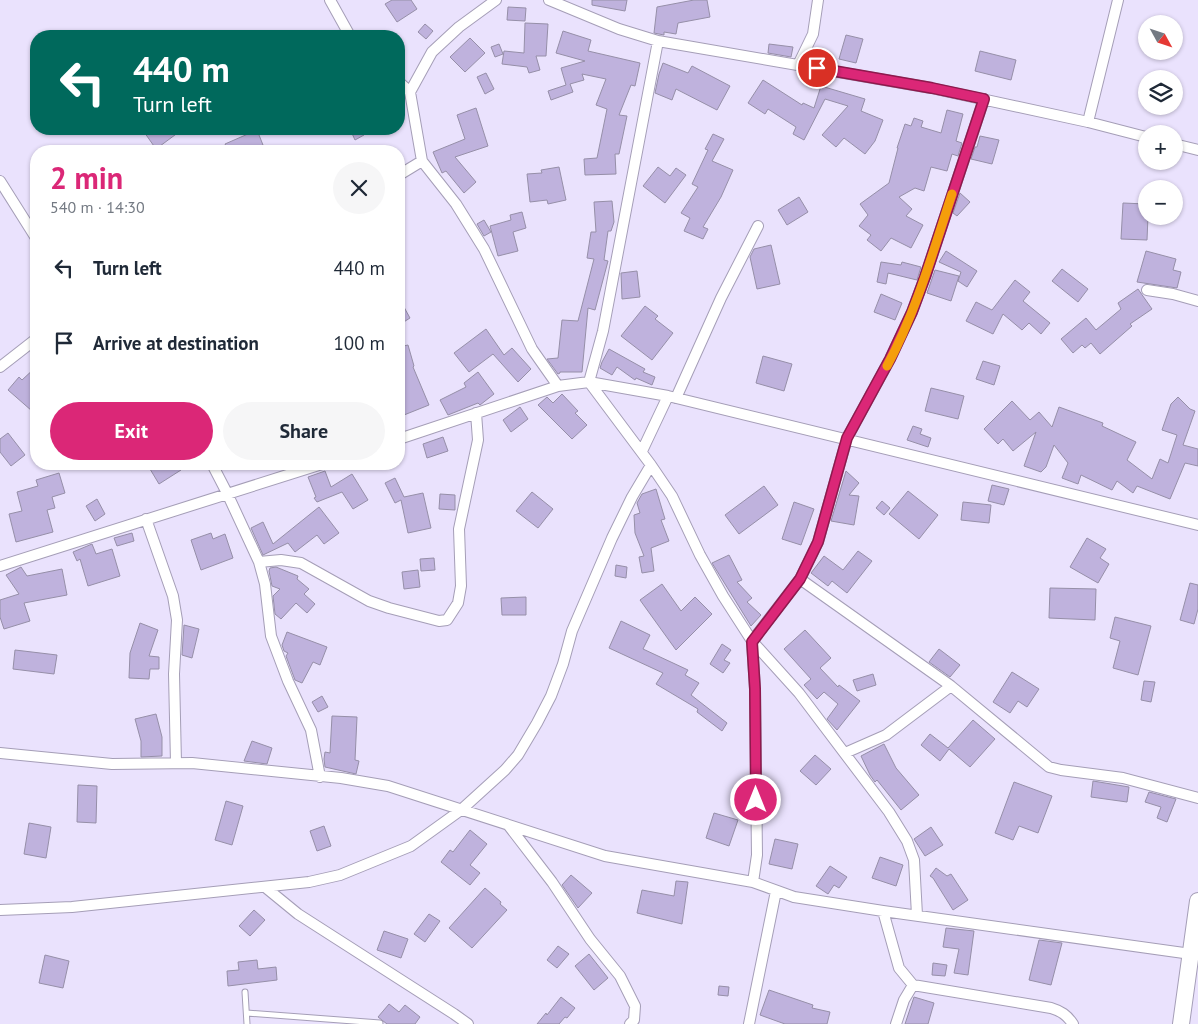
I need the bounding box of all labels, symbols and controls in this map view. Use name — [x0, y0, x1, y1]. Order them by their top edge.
north arrow — [1138, 15, 1182, 60]
map controls — [1138, 15, 1183, 225]
text: 440 m — [133, 46, 230, 92]
pin — [796, 47, 838, 89]
icon: left — [50, 50, 115, 115]
icon: arrive — [803, 54, 831, 82]
button: layers — [1138, 70, 1183, 115]
text: Turn left — [133, 90, 212, 118]
button: + — [1138, 125, 1183, 170]
text: 2 min — [50, 158, 123, 197]
button: close — [333, 162, 385, 214]
button: − — [1138, 180, 1183, 225]
text: 540 m · 14:30 — [50, 197, 145, 217]
icon: left — [50, 254, 78, 282]
text: Turn left — [93, 256, 162, 280]
text: 440 m — [333, 256, 385, 280]
icon: arrive — [50, 329, 78, 357]
text: Arrive at destination — [93, 331, 259, 355]
text: 100 m — [333, 331, 385, 355]
button: Exit — [50, 402, 213, 460]
button: Share — [223, 402, 385, 460]
position arrow — [729, 773, 781, 825]

